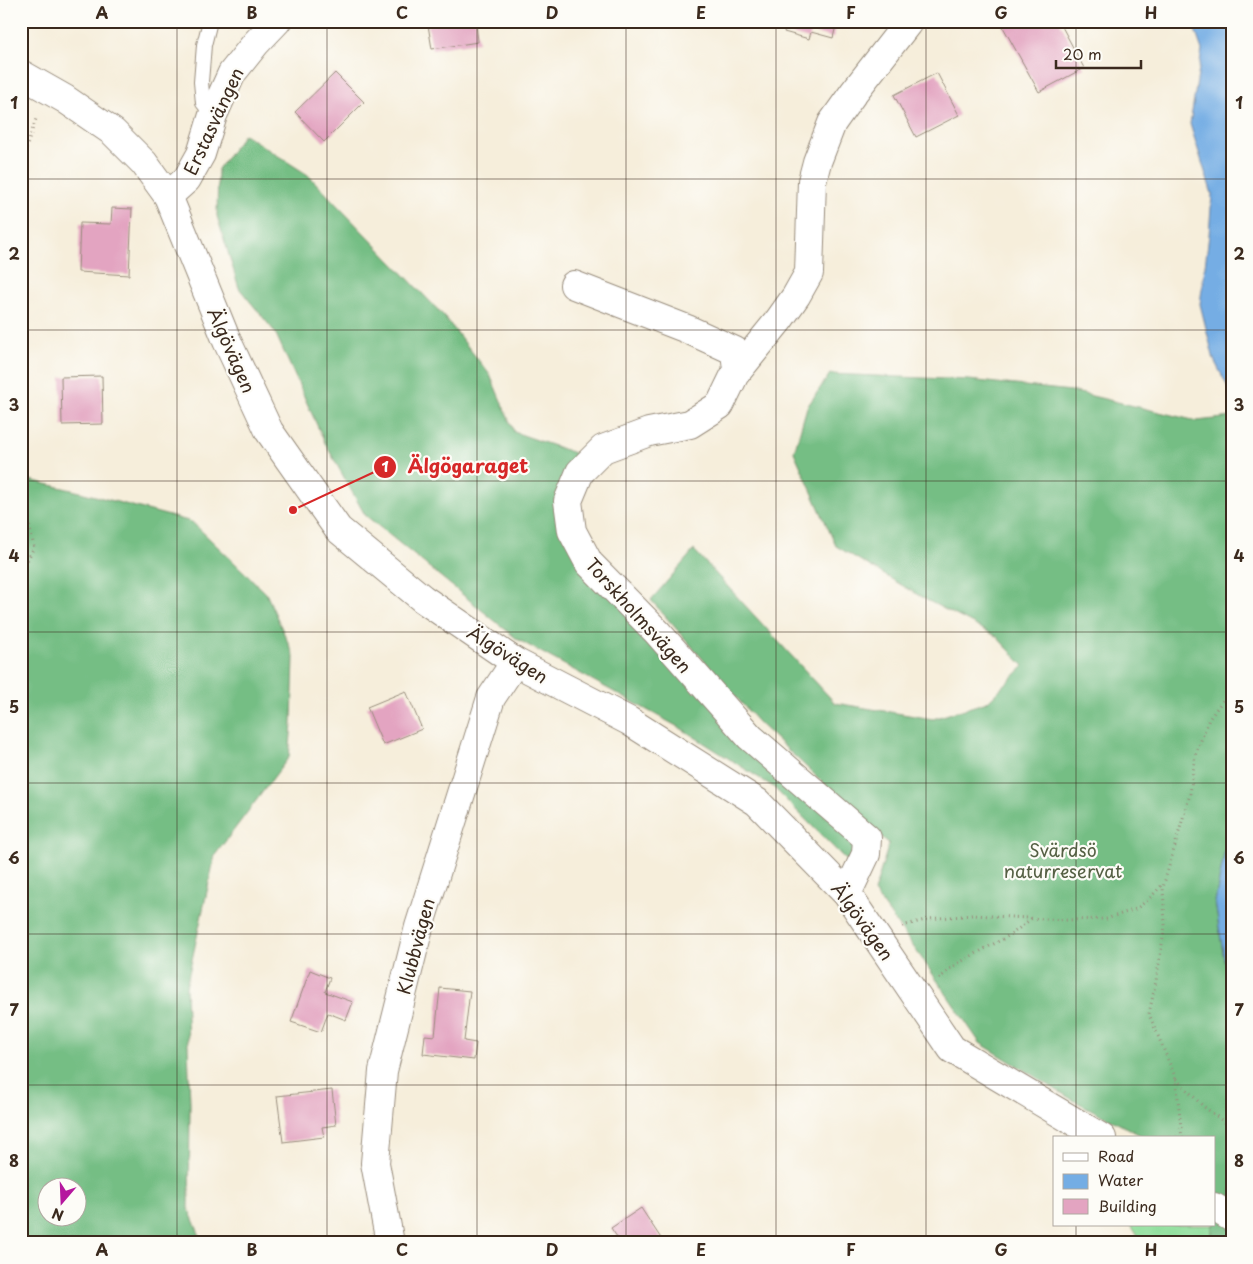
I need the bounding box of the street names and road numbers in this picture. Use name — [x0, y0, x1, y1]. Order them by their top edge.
street label: Erstasvängen — [176, 63, 250, 179]
street label: Älgövägen — [201, 303, 263, 397]
street label: Torskholmsvägen — [580, 551, 698, 679]
street label: Älgövägen — [462, 618, 554, 690]
street label: Älgövägen — [825, 876, 901, 966]
street label: Klubbvägen — [389, 895, 441, 997]

